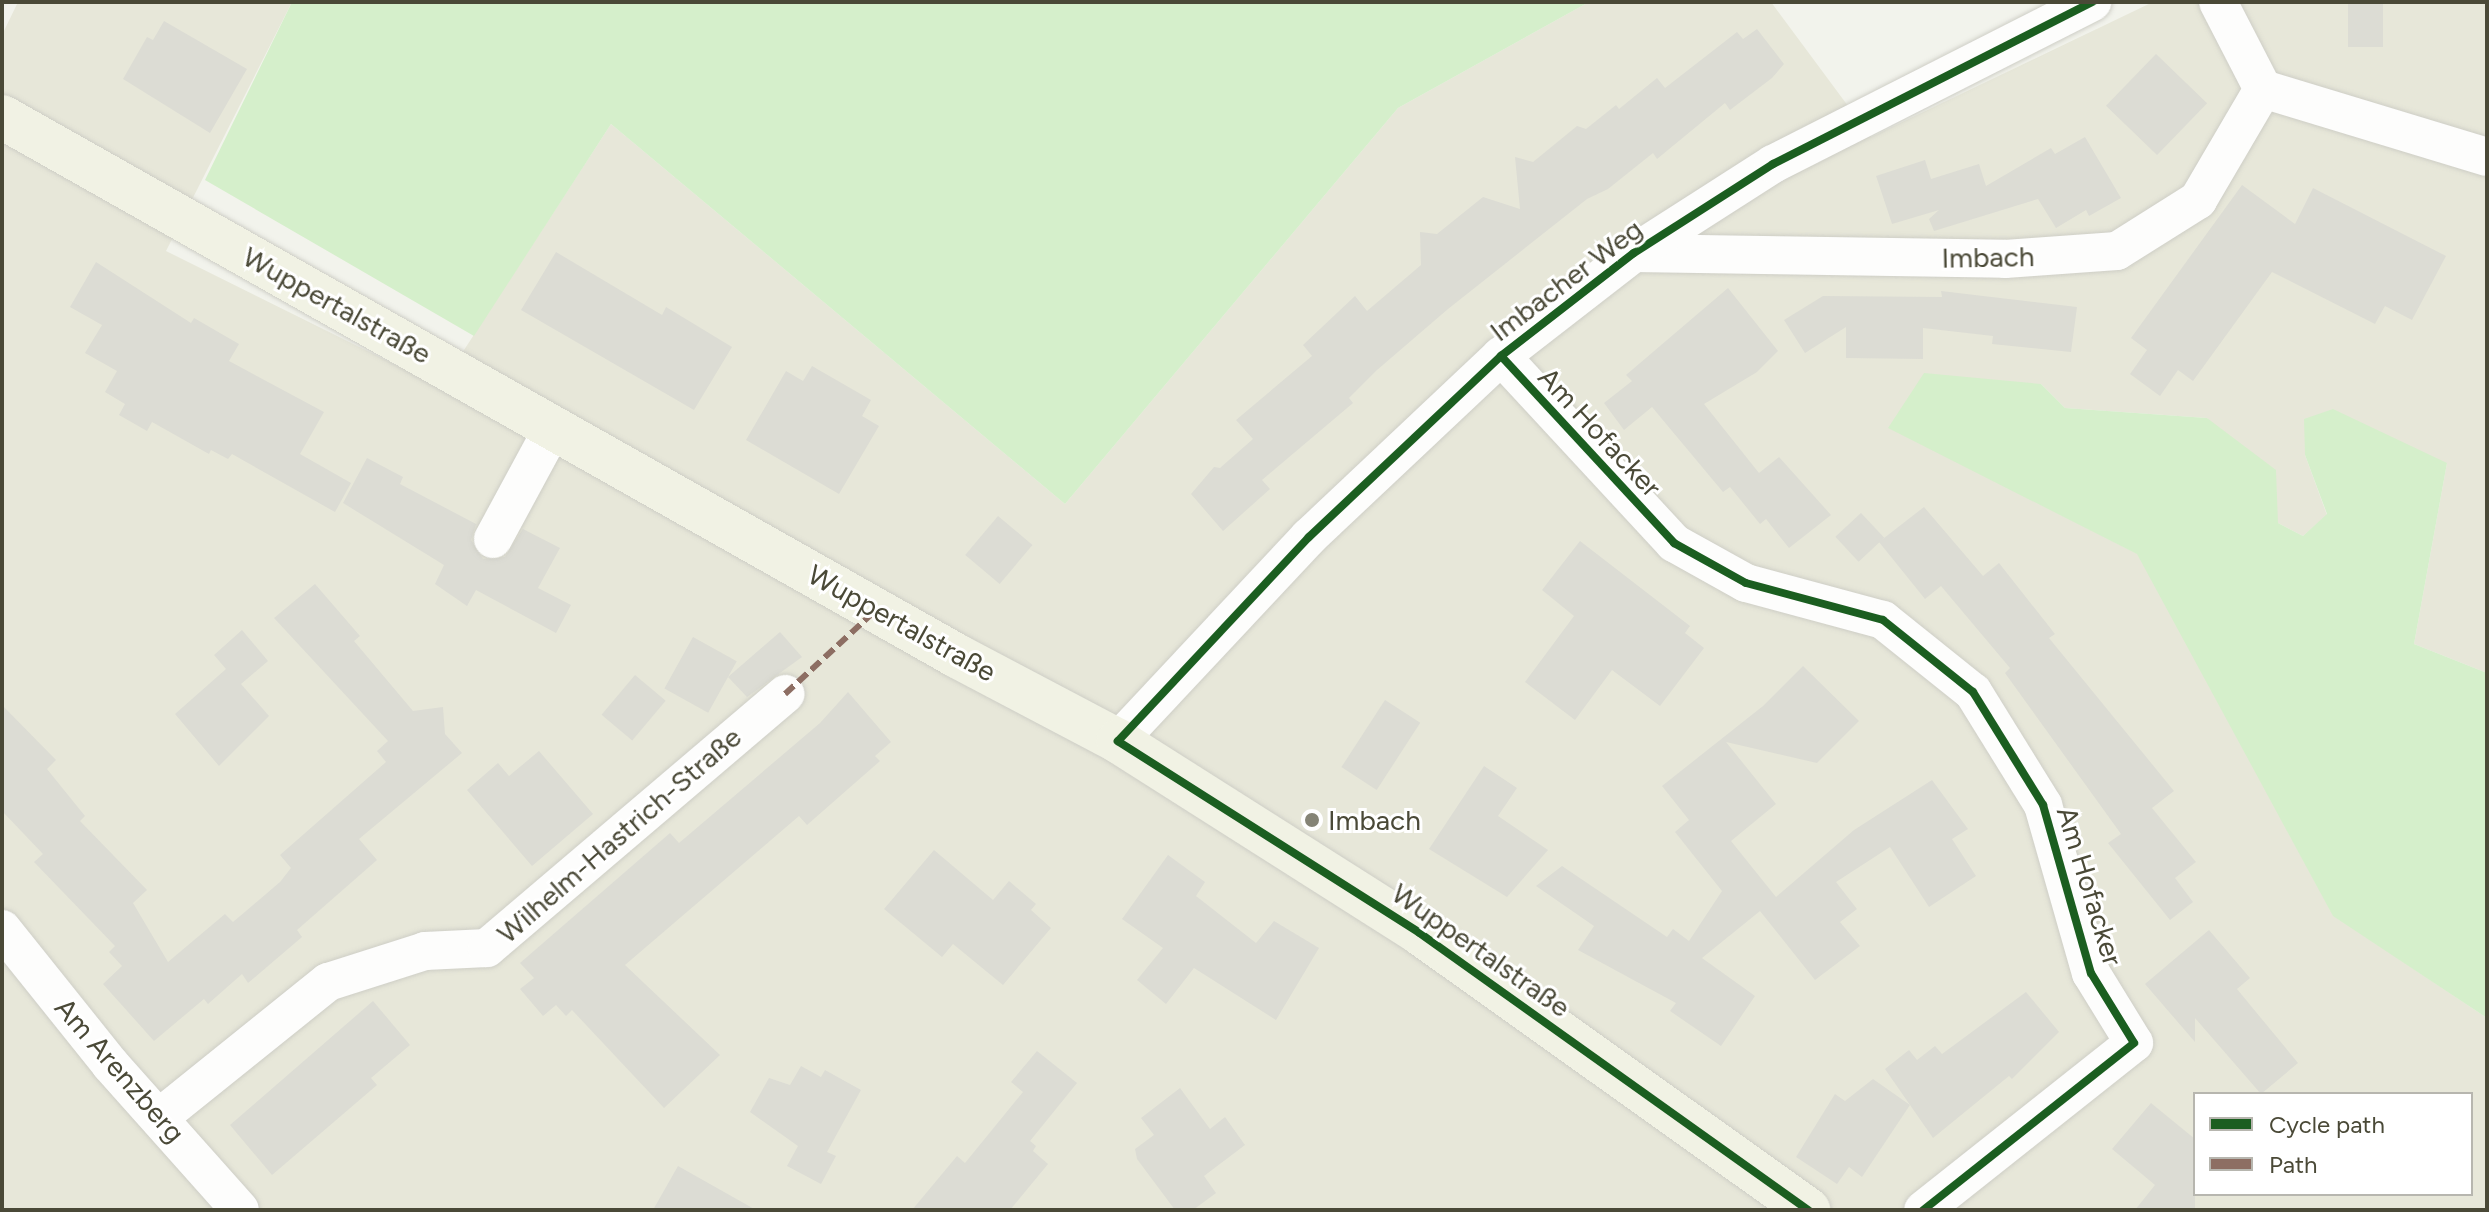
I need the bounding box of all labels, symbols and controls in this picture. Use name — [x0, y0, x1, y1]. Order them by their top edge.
street label: Imbacher Weg — [1483, 212, 1649, 348]
street label: Wuppertalstraße — [237, 239, 437, 371]
street label: Imbach — [1941, 239, 2035, 275]
street label: Am Hofacker — [1532, 360, 1668, 504]
street label: Wuppertalstraße — [802, 557, 1002, 689]
street label: Wilhelm-Hastrich-Straße — [490, 720, 748, 950]
street label: Am Hofacker — [2050, 802, 2130, 970]
place label: Imbach — [1328, 803, 1421, 837]
marker: Imbach — [1303, 811, 1321, 829]
street label: Wuppertalstraße — [1385, 876, 1577, 1024]
street label: Am Arenzberg — [48, 991, 192, 1149]
legend — [2193, 1092, 2473, 1196]
text: Cycle path — [2269, 1110, 2385, 1139]
text: Path — [2269, 1150, 2317, 1179]

